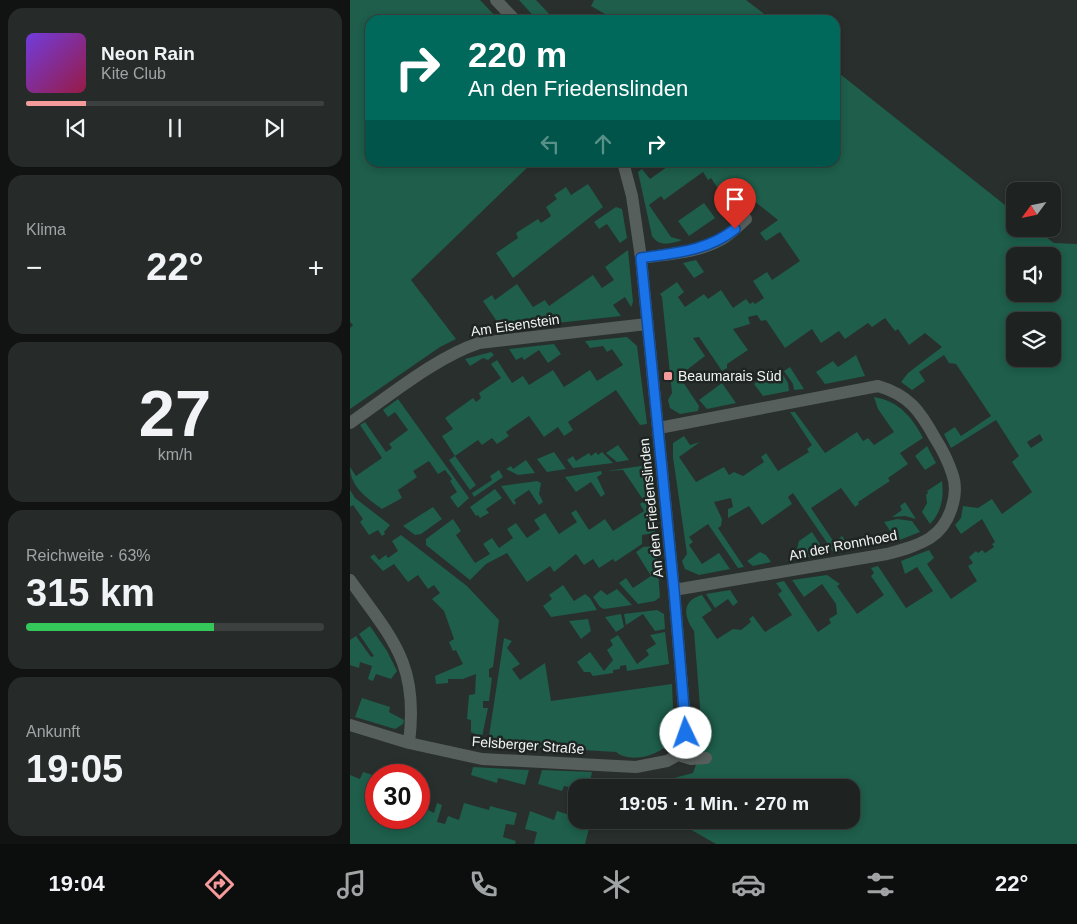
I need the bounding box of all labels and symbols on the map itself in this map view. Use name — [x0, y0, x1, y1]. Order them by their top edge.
pin — [714, 178, 756, 229]
north arrow — [1006, 182, 1061, 238]
street label: Am Eisenstein — [470, 311, 560, 339]
place label: Beaumarais Süd — [678, 368, 782, 384]
marker: Beaumarais Süd — [662, 370, 674, 382]
street label: An den Friedenslinden — [636, 437, 666, 579]
street label: An der Ronnhoed — [788, 527, 898, 563]
position arrow — [659, 706, 711, 758]
street label: Felsberger Straße — [471, 733, 585, 757]
speed limit sign: 30 — [365, 764, 430, 829]

